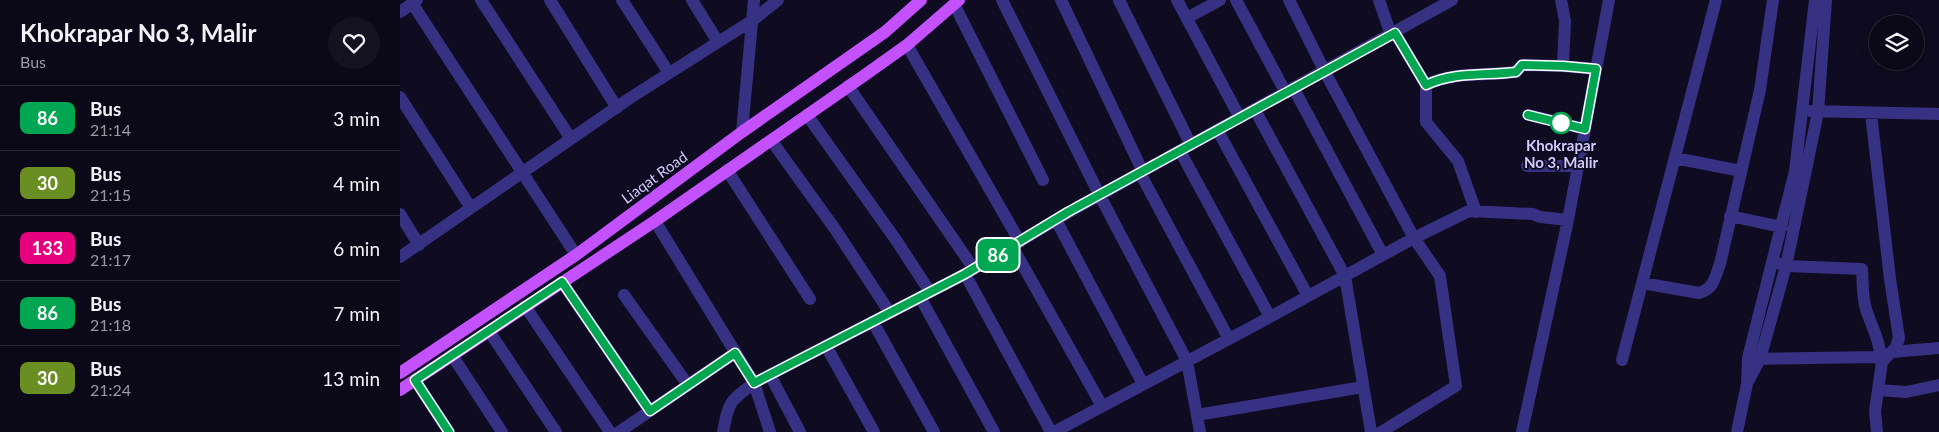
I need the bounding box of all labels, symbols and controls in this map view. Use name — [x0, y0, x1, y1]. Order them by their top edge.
map controls — [1869, 15, 1924, 70]
button: layers — [1869, 15, 1924, 70]
button: heart — [328, 17, 380, 69]
text: Khokrapar No 3, Malir — [20, 18, 256, 47]
text: Bus — [20, 52, 46, 71]
text: Bus — [90, 97, 121, 120]
text: 86 — [37, 107, 58, 129]
text: 3 min — [333, 107, 380, 130]
marker: Khokrapar No 3, Malir — [1550, 112, 1572, 134]
text: 21:14 — [90, 120, 131, 139]
place label: Khokrapar No 3, Malir — [1524, 136, 1598, 171]
street label: Liaqat Road — [618, 147, 690, 207]
text: Bus — [90, 162, 121, 185]
text: 30 — [37, 172, 58, 194]
text: 4 min — [333, 172, 380, 195]
text: 21:15 — [90, 185, 131, 204]
text: Bus — [90, 227, 121, 250]
text: 133 — [32, 237, 63, 259]
text: 6 min — [333, 237, 380, 260]
line badge: 86 — [976, 239, 1020, 271]
text: 86 — [988, 244, 1008, 266]
text: 21:17 — [90, 250, 131, 269]
text: Bus — [90, 292, 121, 315]
text: 86 — [37, 302, 58, 324]
text: 7 min — [333, 302, 380, 325]
text: 21:18 — [90, 315, 131, 334]
text: Bus — [90, 357, 121, 380]
text: 30 — [37, 367, 58, 389]
text: 13 min — [322, 367, 380, 390]
text: 21:24 — [90, 380, 131, 399]

